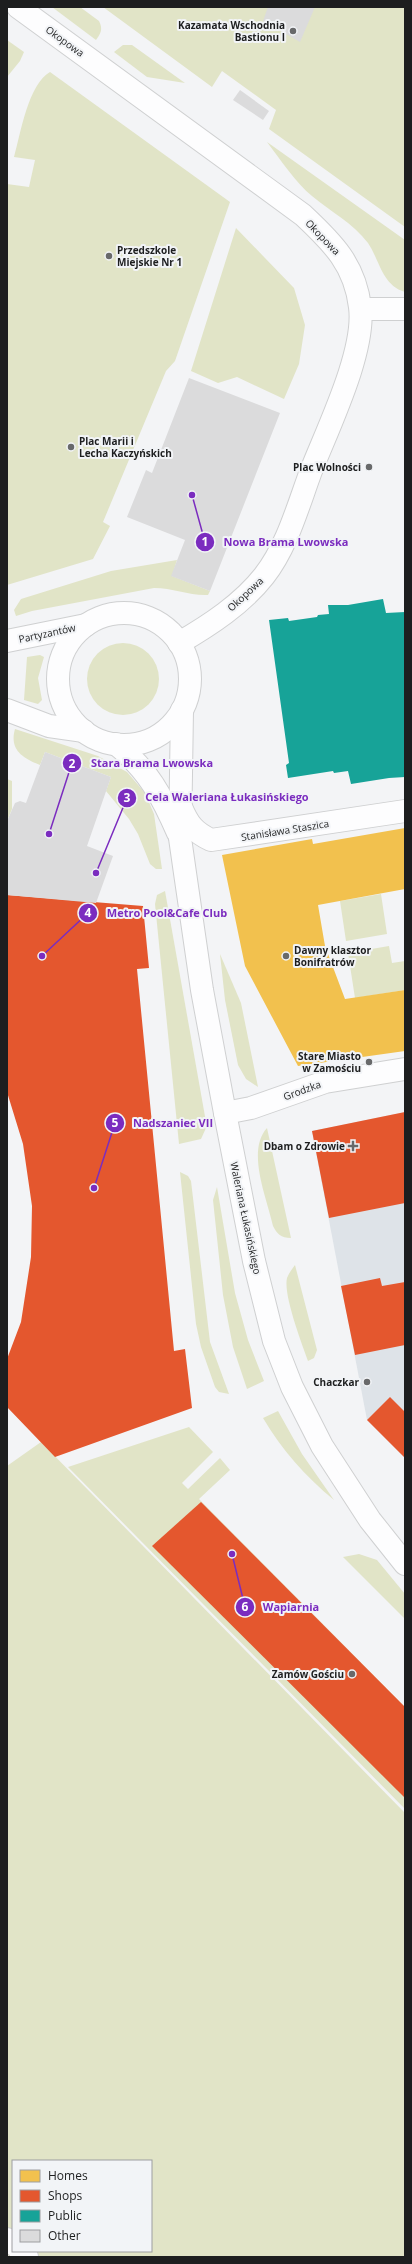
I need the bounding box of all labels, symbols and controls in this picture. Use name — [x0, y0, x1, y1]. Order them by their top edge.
place label: Kazamata Wschodnia Bastionu I — [178, 18, 285, 44]
street label: Okopowa — [43, 22, 87, 60]
marker: Kazamata Wschodnia Bastionu I — [288, 26, 298, 36]
street label: Okopowa — [303, 216, 343, 258]
place label: Przedszkole Miejskie Nr 1 — [117, 243, 182, 269]
marker: Przedszkole Miejskie Nr 1 — [104, 251, 114, 261]
place label: Plac Marii i Lecha Kaczyńskich — [79, 434, 172, 460]
marker: Plac Marii i Lecha Kaczyńskich — [66, 442, 76, 452]
place label: Plac Wolności — [293, 460, 361, 474]
marker: Plac Wolności — [364, 462, 374, 472]
callout: Nowa Brama Lwowska — [195, 531, 356, 554]
text: 1 — [202, 533, 208, 550]
text: Nowa Brama Lwowska — [224, 534, 348, 549]
street label: Okopowa — [224, 574, 266, 614]
street label: Partyzantów — [17, 620, 77, 646]
callout: Stara Brama Lwowska — [62, 752, 221, 775]
text: 2 — [69, 755, 76, 772]
text: Stara Brama Lwowska — [91, 755, 213, 770]
callout: Cela Waleriana Łukasińskiego — [117, 786, 316, 809]
text: 3 — [124, 789, 131, 806]
text: Cela Waleriana Łukasińskiego — [145, 789, 309, 804]
street label: Stanisława Staszica — [240, 816, 330, 844]
callout: Metro Pool&Cafe Club — [78, 901, 235, 924]
text: 4 — [85, 904, 92, 921]
text: Metro Pool&Cafe Club — [107, 905, 227, 920]
place label: Dawny klasztor Bonifratrów — [294, 943, 372, 969]
marker: Dawny klasztor Bonifratrów — [281, 951, 291, 961]
place label: Stare Miasto w Zamościu — [298, 1049, 361, 1075]
marker: Stare Miasto w Zamościu — [364, 1057, 374, 1067]
street label: Grodzka — [281, 1077, 323, 1103]
callout: Nadszaniec VII — [105, 1111, 221, 1134]
text: 5 — [112, 1114, 119, 1131]
text: Nadszaniec VII — [133, 1115, 213, 1130]
place label: Dbam o Zdrowie — [264, 1139, 345, 1153]
marker: Dbam o Zdrowie — [348, 1141, 358, 1151]
street label: Waleriana Łukasińskiego — [227, 1161, 265, 1275]
place label: Chaczkar — [313, 1375, 359, 1389]
marker: Chaczkar — [362, 1377, 372, 1387]
callout: Wapiarnia — [235, 1595, 327, 1618]
text: 6 — [242, 1598, 249, 1615]
text: Wapiarnia — [263, 1599, 319, 1614]
place label: Zamów Gościu — [272, 1667, 344, 1681]
marker: Zamów Gościu — [347, 1669, 357, 1679]
legend — [12, 2160, 152, 2252]
text: Homes — [48, 2167, 88, 2184]
text: Shops — [48, 2187, 83, 2204]
text: Public — [48, 2207, 82, 2224]
text: Other — [48, 2227, 81, 2244]

